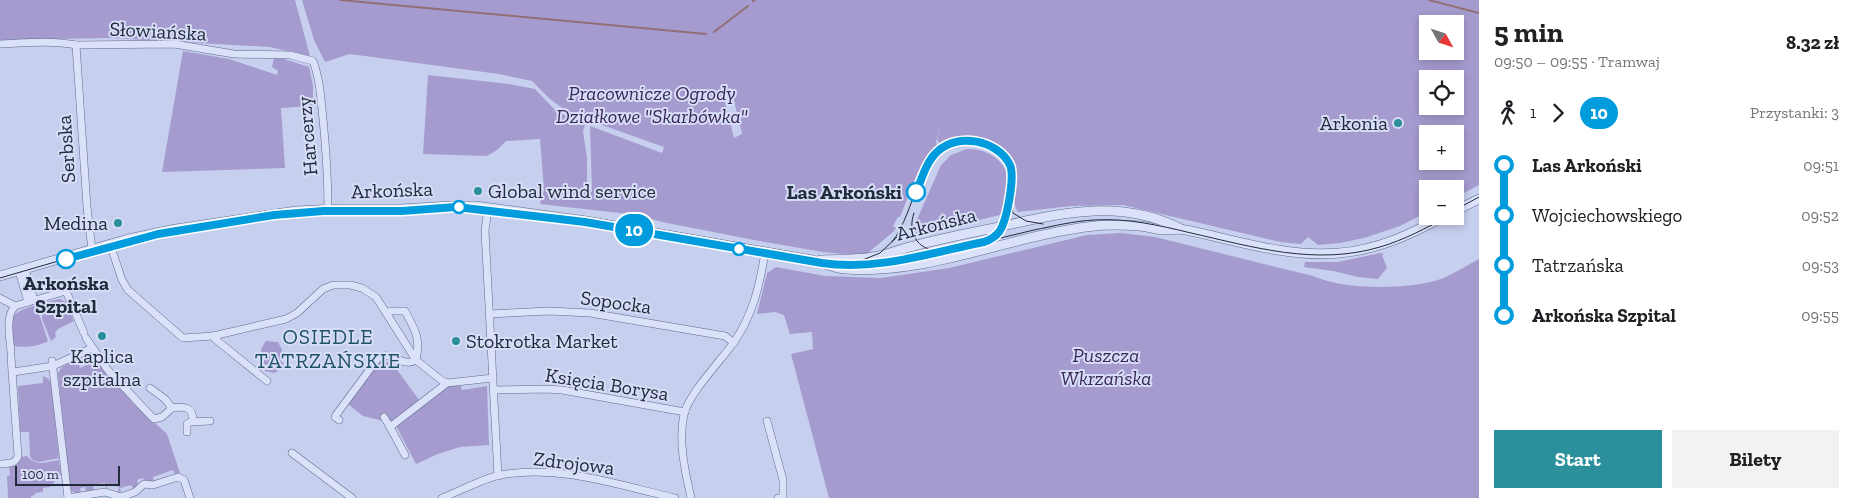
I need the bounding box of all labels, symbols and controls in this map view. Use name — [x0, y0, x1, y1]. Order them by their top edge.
north arrow — [1419, 15, 1464, 60]
map controls — [1419, 15, 1464, 225]
street label: Słowiańska — [109, 16, 207, 46]
text: 5 min — [1494, 16, 1563, 49]
text: 8.32 zł — [1786, 31, 1839, 54]
text: 09:50 – 09:55 · Tramwaj — [1494, 52, 1660, 71]
button: locate — [1419, 70, 1464, 115]
park label: Pracownicze Ogrody Działkowe "Skarbówka" — [556, 81, 748, 128]
street label: Harcerzy — [292, 95, 322, 177]
icon: walk — [1494, 99, 1522, 127]
icon: forward — [1544, 99, 1572, 127]
text: 10 — [1590, 102, 1608, 124]
text: 1 — [1530, 103, 1536, 122]
text: Przystanki: 3 — [1750, 103, 1839, 122]
place label: Arkonia — [1320, 111, 1388, 135]
street label: Serbska — [52, 114, 80, 184]
marker: Arkonia — [1392, 117, 1404, 129]
button: + — [1419, 125, 1464, 170]
text: Las Arkoński — [1532, 154, 1642, 177]
text: 09:51 — [1803, 156, 1839, 175]
street label: Arkońska — [351, 177, 434, 203]
place label: Global wind service — [488, 179, 656, 203]
place label: Las Arkoński — [786, 180, 902, 204]
button: − — [1419, 180, 1464, 225]
marker: Las Arkoński — [906, 182, 926, 202]
marker: Global wind service — [472, 185, 484, 197]
unlabelled marker — [452, 200, 466, 214]
street label: Arkońska — [893, 202, 979, 246]
text: Wojciechowskiego — [1532, 204, 1682, 227]
text: 09:52 — [1801, 206, 1839, 225]
place label: Medina — [44, 211, 108, 235]
line badge: 10 — [612, 214, 656, 246]
marker: Medina — [112, 217, 124, 229]
text: 10 — [625, 219, 643, 241]
unlabelled marker — [732, 242, 746, 256]
marker: Arkońska Szpital — [56, 249, 76, 269]
text: Tatrzańska — [1532, 254, 1624, 277]
text: 09:53 — [1802, 256, 1839, 275]
place label: Arkońska Szpital — [23, 271, 109, 318]
street label: Sopocka — [579, 285, 653, 319]
text: Arkońska Szpital — [1532, 304, 1676, 327]
text: 09:55 — [1801, 306, 1839, 325]
district label: OSIEDLE TATRZAŃSKIE — [255, 324, 401, 373]
place label: Stokrotka Market — [466, 329, 618, 353]
marker: Kaplica szpitalna — [96, 330, 108, 342]
marker: Stokrotka Market — [450, 335, 462, 347]
park label: Puszcza Wkrzańska — [1061, 343, 1151, 390]
place label: Kaplica szpitalna — [63, 344, 141, 391]
street label: Księcia Borysa — [544, 362, 671, 406]
button: Start — [1494, 430, 1662, 488]
button: Bilety — [1672, 430, 1839, 488]
street label: Zdrojowa — [532, 446, 616, 480]
scale bar — [15, 463, 120, 486]
text: 100 m — [22, 466, 59, 483]

